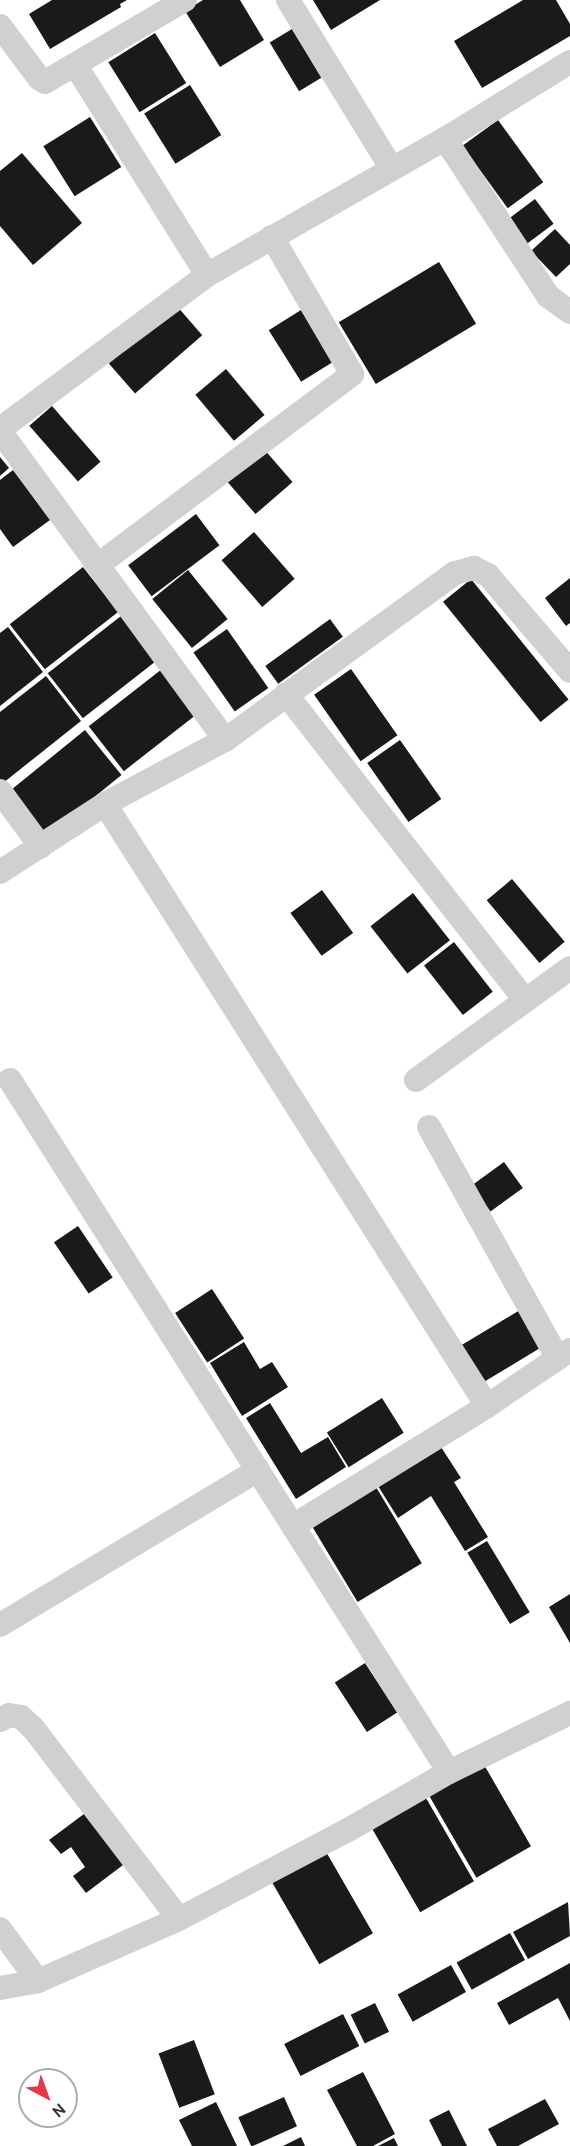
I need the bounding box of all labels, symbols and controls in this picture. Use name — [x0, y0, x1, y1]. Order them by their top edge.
north arrow — [18, 2068, 78, 2128]
text: N — [48, 2100, 69, 2121]

